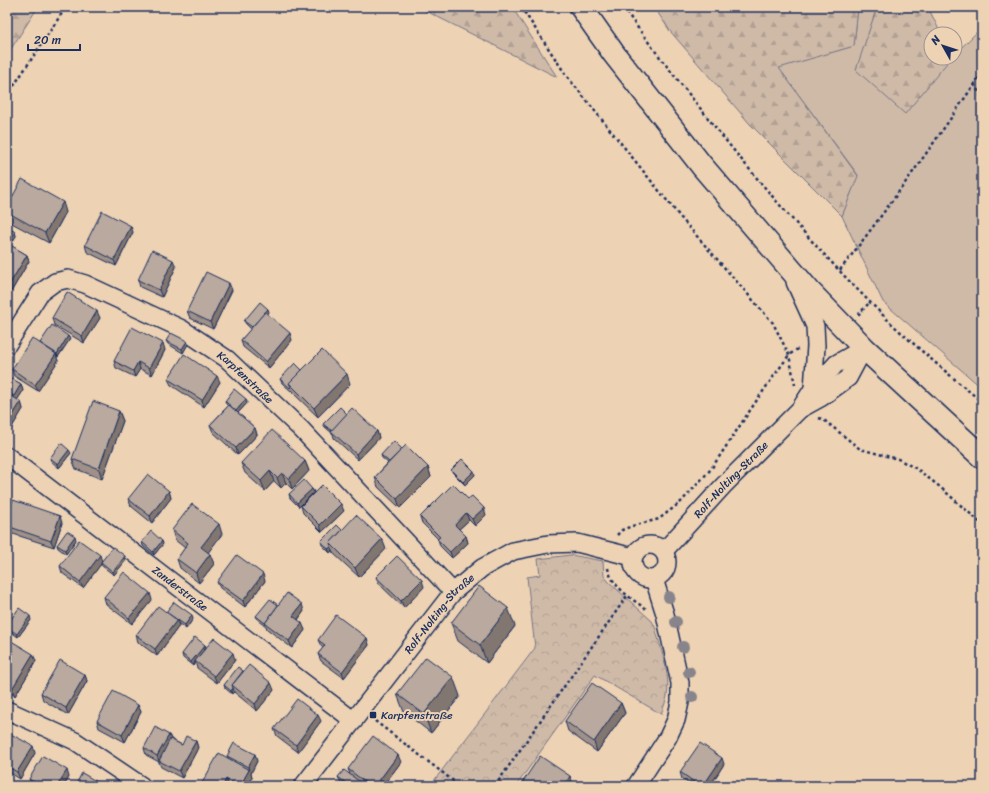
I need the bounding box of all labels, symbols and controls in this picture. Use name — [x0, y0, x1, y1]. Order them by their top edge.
scale bar — [28, 26, 80, 52]
north arrow — [923, 26, 963, 66]
text: 20 m — [34, 29, 61, 51]
text: N — [925, 31, 946, 50]
street label: Karpfenstraße — [213, 346, 278, 409]
street label: Rolf-Nolting-Straße — [689, 436, 773, 523]
street label: Zanderstraße — [148, 561, 212, 617]
street label: Rolf-Nolting-Straße — [399, 569, 479, 658]
place label: Karpfenstraße — [381, 706, 453, 725]
marker: Karpfenstraße — [368, 710, 378, 720]

